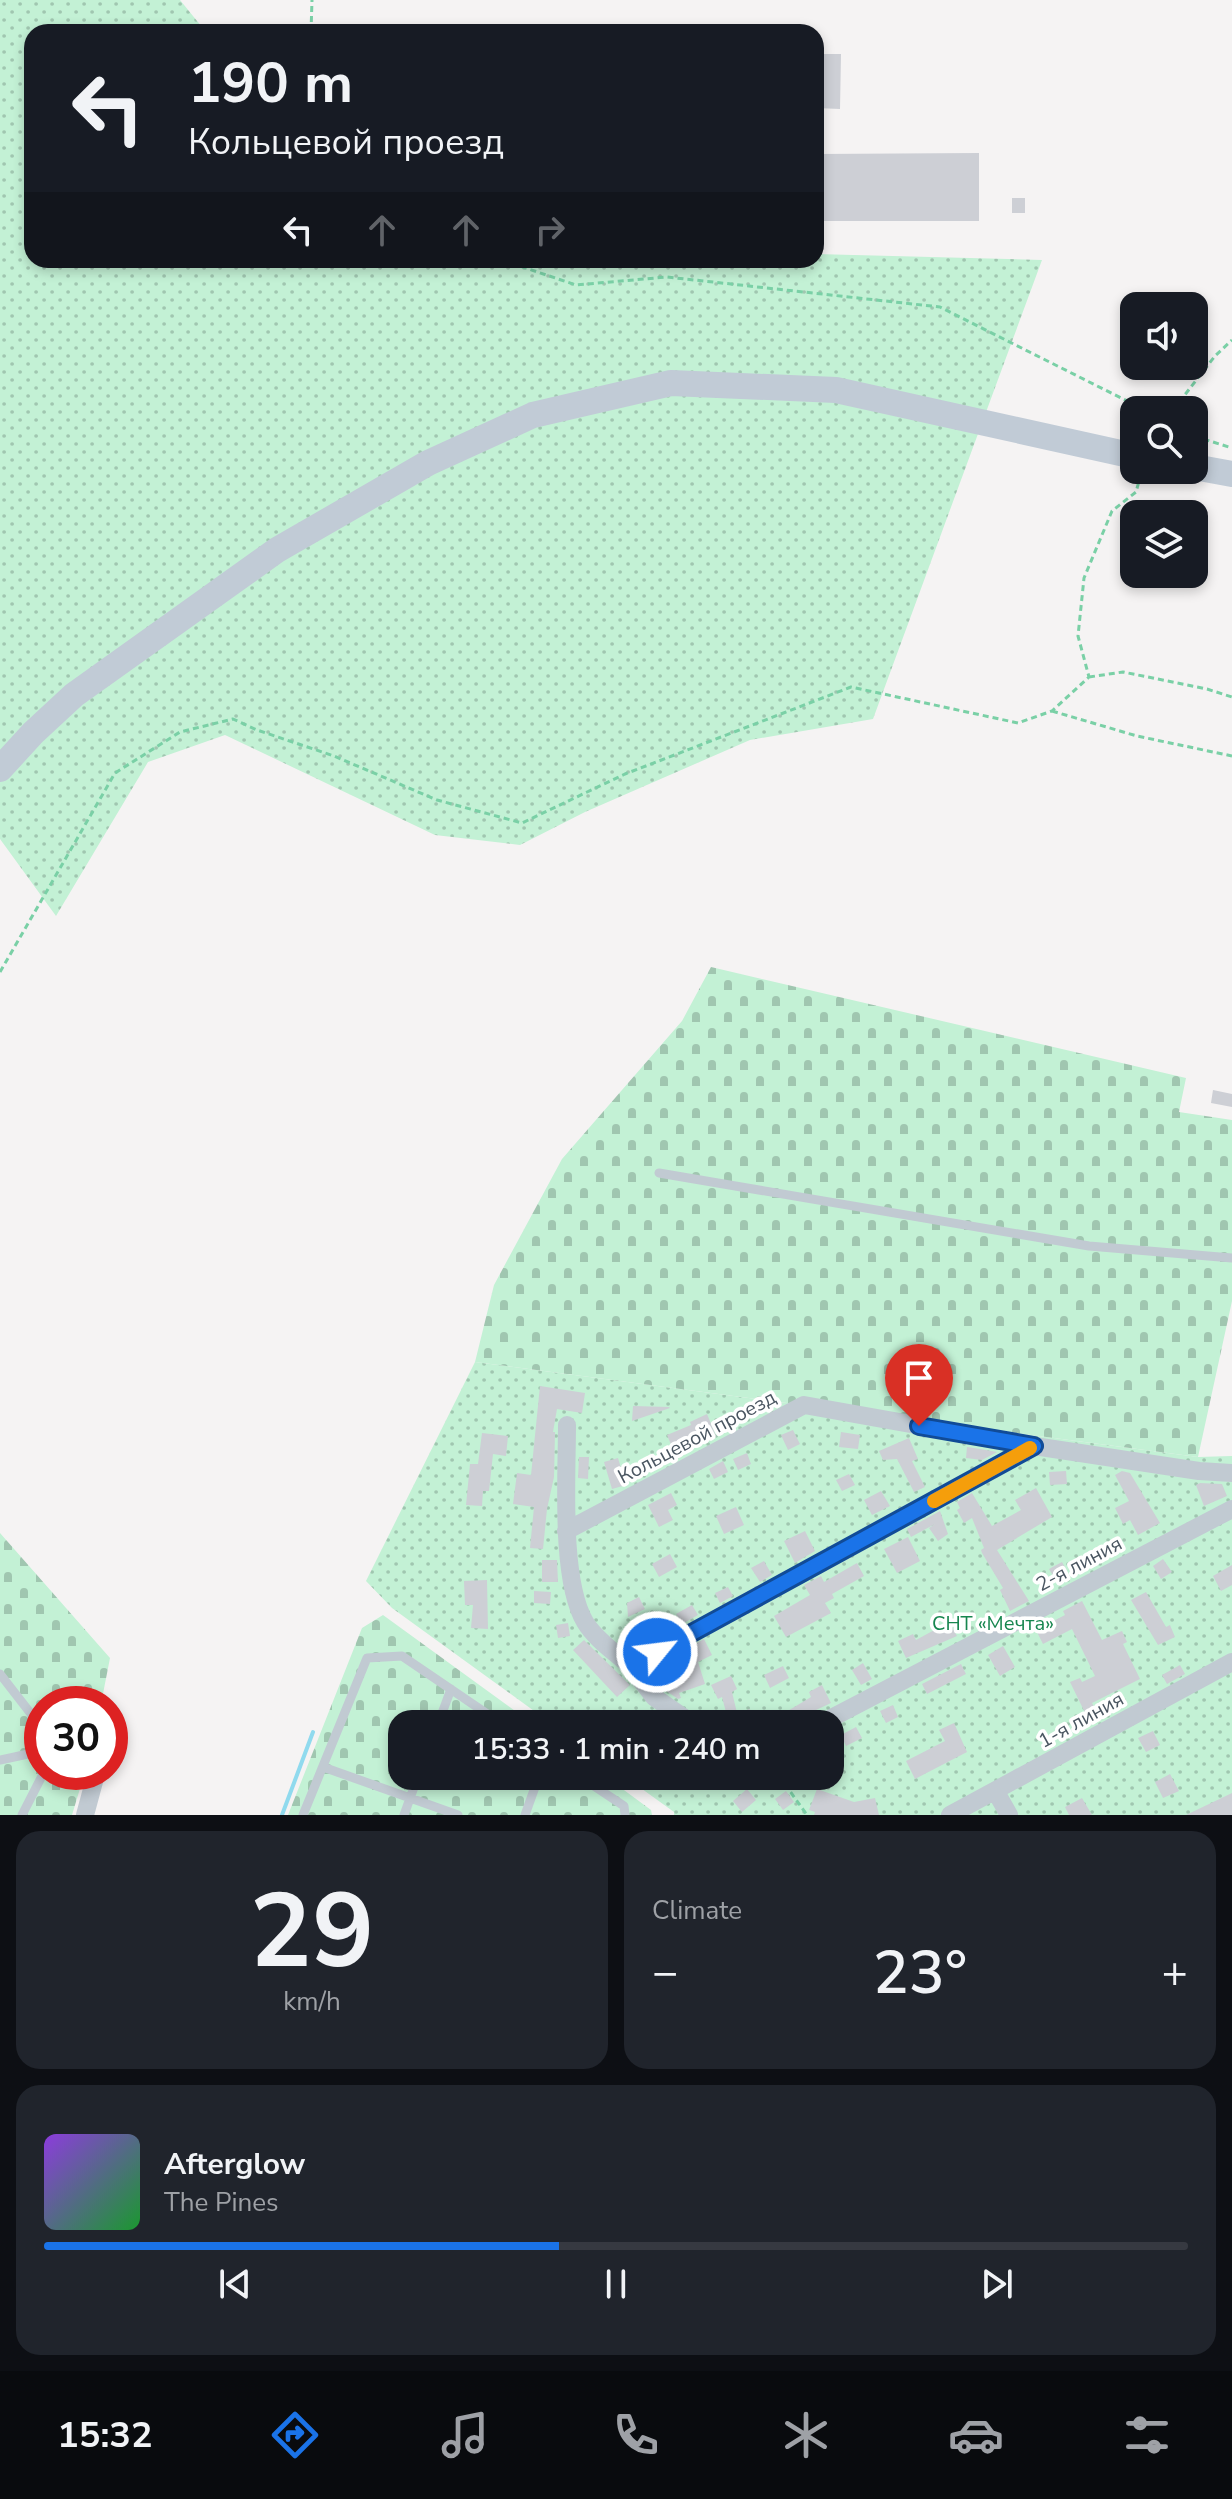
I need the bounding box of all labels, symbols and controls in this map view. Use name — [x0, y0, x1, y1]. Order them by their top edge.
text: 190 m — [188, 45, 353, 122]
icon: left — [56, 56, 160, 160]
text: Кольцевой проезд — [188, 118, 504, 167]
icon: left — [276, 208, 320, 252]
icon: ahead — [360, 208, 404, 252]
icon: ahead — [444, 208, 488, 252]
icon: right — [528, 208, 572, 252]
map controls — [1120, 292, 1208, 588]
button: sound — [1120, 292, 1208, 380]
button: search — [1120, 396, 1208, 484]
button: layers — [1120, 500, 1208, 588]
pin — [885, 1344, 953, 1426]
icon: arrive — [897, 1356, 941, 1400]
street label: Кольцевой проезд — [613, 1384, 781, 1490]
street label: 2-я линия — [1031, 1530, 1127, 1598]
position arrow — [615, 1610, 699, 1694]
park label: СНТ «Мечта» — [932, 1610, 1054, 1637]
street label: 1-я линия — [1033, 1685, 1129, 1755]
speed limit sign: 30 — [24, 1686, 128, 1790]
text: 15:33 · 1 min · 240 m — [471, 1729, 761, 1770]
text: 29 — [250, 1861, 374, 2003]
text: Climate — [652, 1893, 742, 1928]
text: 23° — [873, 1932, 967, 2014]
text: − — [652, 1943, 678, 2003]
text: + — [1162, 1943, 1188, 2003]
text: km/h — [283, 1984, 341, 2019]
text: Afterglow — [164, 2144, 305, 2185]
text: The Pines — [164, 2185, 279, 2220]
icon: previous — [213, 2262, 257, 2306]
icon: pause — [594, 2262, 638, 2306]
icon: next — [975, 2262, 1019, 2306]
icon: directions — [267, 2407, 323, 2463]
icon: music — [437, 2407, 493, 2463]
icon: phone — [608, 2407, 664, 2463]
icon: climate — [778, 2407, 834, 2463]
icon: car — [948, 2407, 1004, 2463]
icon: filters — [1119, 2407, 1175, 2463]
text: 15:32 — [57, 2411, 153, 2460]

